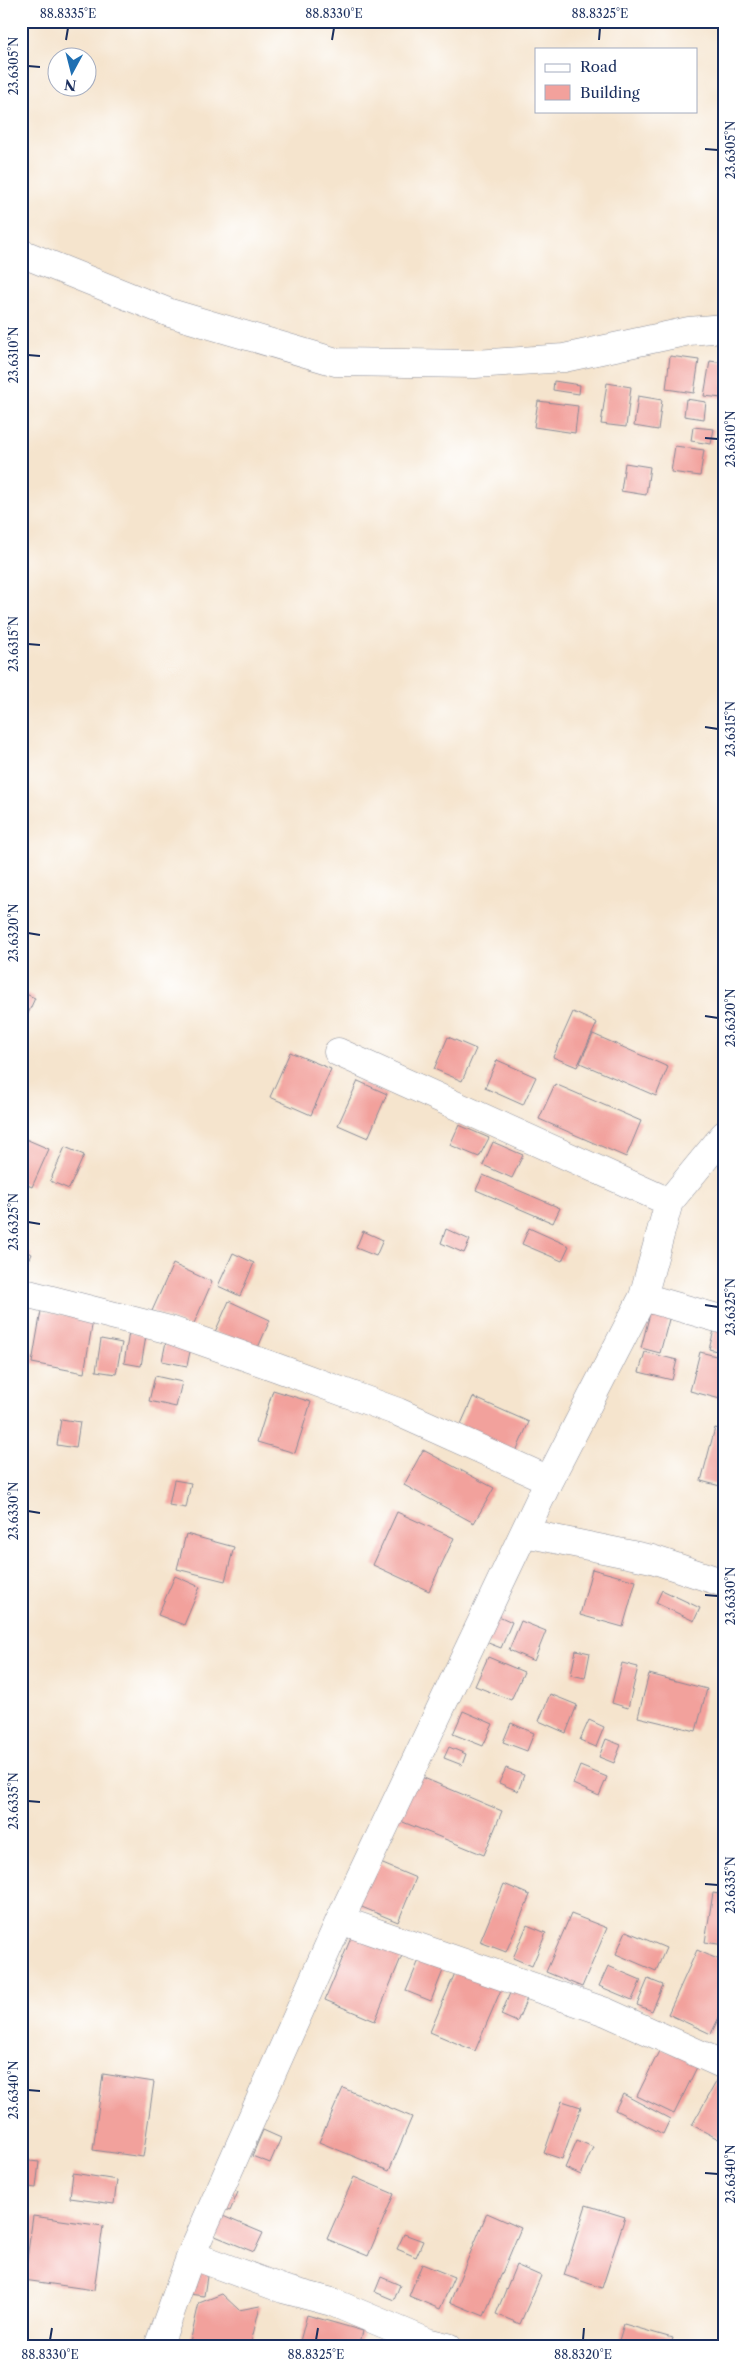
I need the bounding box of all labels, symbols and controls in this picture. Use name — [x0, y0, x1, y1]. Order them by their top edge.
text: 88.8335°E — [40, 6, 96, 21]
text: 88.8330°E — [305, 6, 363, 21]
text: 88.8325°E — [572, 6, 628, 21]
text: 23.6305°N — [6, 37, 21, 95]
north arrow — [48, 48, 98, 98]
legend — [535, 48, 698, 112]
text: Road — [580, 57, 617, 76]
text: N — [63, 75, 78, 95]
text: Building — [580, 83, 640, 102]
text: 23.6305°N — [723, 121, 738, 179]
text: 23.6310°N — [6, 326, 21, 383]
text: 23.6310°N — [723, 410, 738, 467]
text: 23.6315°N — [6, 616, 21, 672]
text: 23.6315°N — [723, 701, 738, 757]
text: 23.6320°N — [6, 904, 21, 962]
text: 23.6320°N — [723, 989, 738, 1047]
text: 23.6325°N — [6, 1193, 21, 1251]
text: 23.6325°N — [723, 1278, 738, 1336]
text: 23.6330°N — [6, 1482, 21, 1540]
text: 23.6330°N — [723, 1567, 738, 1625]
text: 23.6335°N — [6, 1772, 21, 1830]
text: 23.6335°N — [723, 1856, 738, 1914]
text: 23.6340°N — [6, 2061, 21, 2119]
text: 23.6340°N — [723, 2145, 738, 2203]
text: 88.8330°E — [21, 2347, 79, 2362]
text: 88.8325°E — [288, 2347, 344, 2362]
text: 88.8320°E — [554, 2347, 612, 2362]

